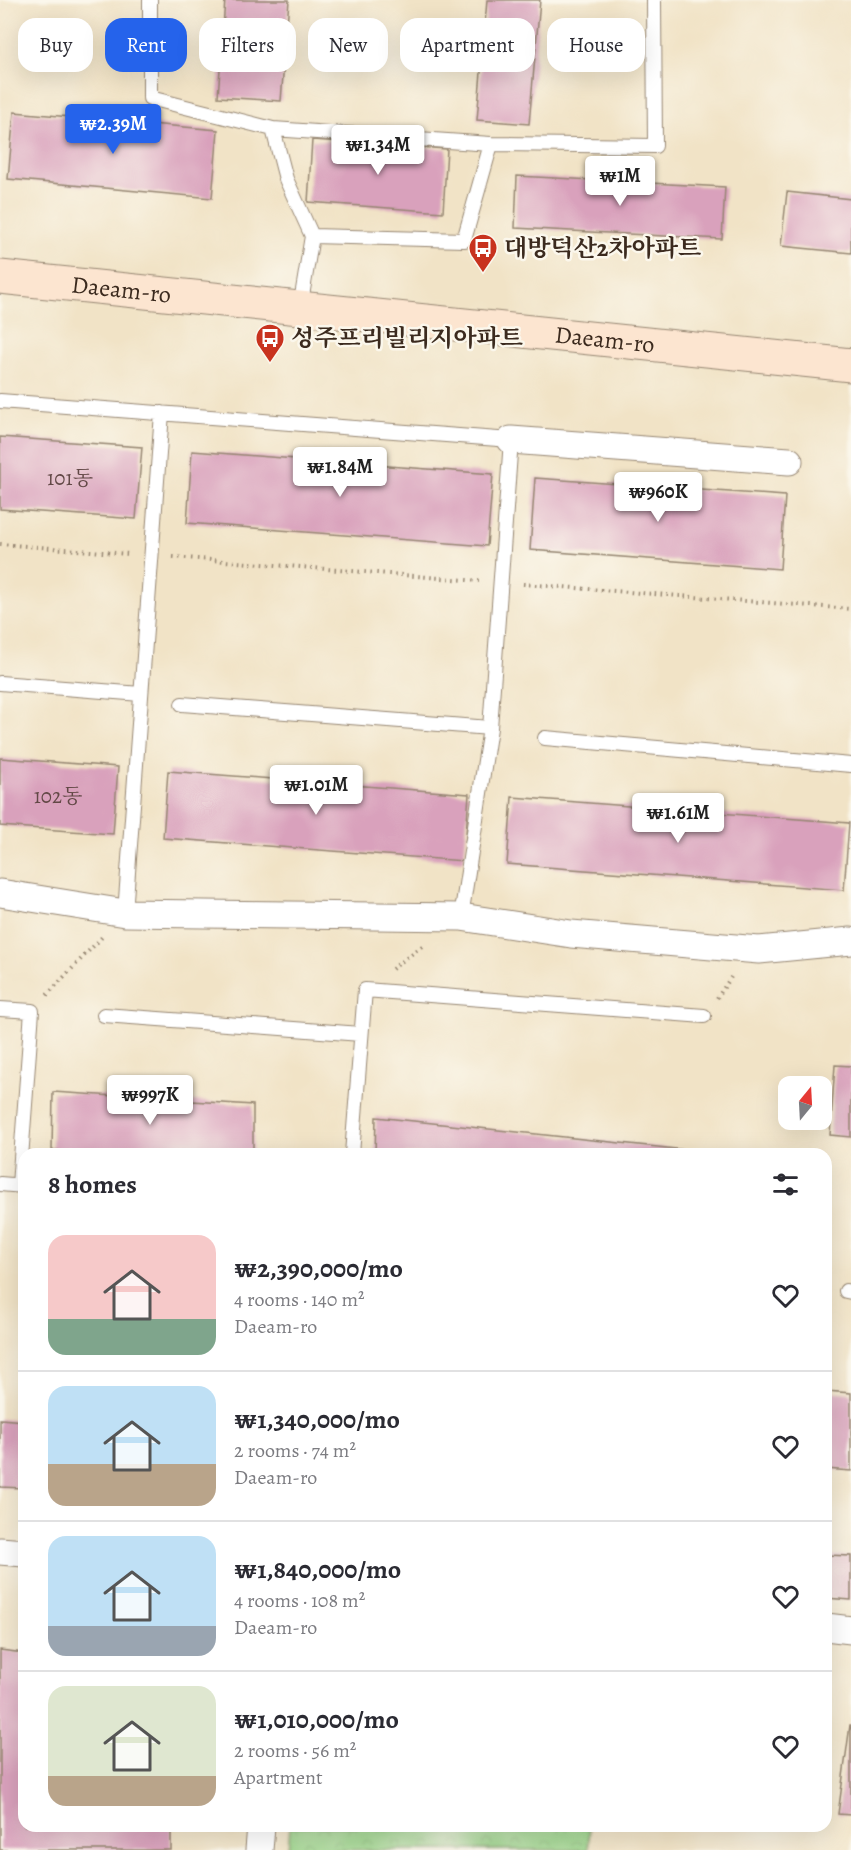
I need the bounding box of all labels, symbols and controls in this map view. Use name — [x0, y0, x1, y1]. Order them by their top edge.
chip: Buy — [18, 18, 93, 72]
chip: Rent — [105, 18, 187, 72]
chip: Filters — [199, 18, 296, 72]
chip: New — [308, 18, 388, 72]
chip: Apartment — [400, 18, 535, 72]
chip: House — [547, 18, 645, 72]
pin: ₩2.39M — [64, 104, 162, 155]
text: ₩2.39M — [79, 110, 147, 137]
pin: ₩1.34M — [329, 125, 427, 176]
text: ₩1.34M — [345, 131, 411, 158]
pin: ₩1M — [591, 156, 649, 207]
text: ₩1M — [599, 162, 641, 189]
bus stop icon: 대방덕산2차아파트 — [467, 232, 499, 274]
place label: 대방덕산2차아파트 — [504, 232, 701, 264]
street label: Daeam-ro — [70, 268, 173, 311]
street label: Daeam-ro — [553, 318, 656, 361]
bus stop icon: 성주프리빌리지아파트 — [254, 322, 286, 364]
place label: 성주프리빌리지아파트 — [291, 322, 523, 354]
pin: ₩1.84M — [291, 447, 389, 498]
text: ₩1.84M — [307, 453, 373, 480]
house number: 101동 — [47, 464, 93, 492]
pin: ₩960K — [616, 472, 700, 523]
text: ₩960K — [628, 478, 688, 505]
pin: ₩1.01M — [267, 765, 365, 816]
text: ₩1.01M — [284, 771, 348, 798]
house number: 102동 — [34, 782, 82, 810]
pin: ₩1.61M — [629, 793, 727, 844]
text: ₩1.61M — [646, 799, 710, 826]
pin: ₩997K — [108, 1075, 192, 1126]
north arrow — [778, 1076, 832, 1130]
map controls — [778, 1076, 832, 1130]
text: ₩997K — [121, 1081, 179, 1108]
text: 8 homes — [48, 1167, 137, 1202]
icon: filters — [769, 1168, 802, 1201]
text: ₩2,390,000/mo — [234, 1251, 403, 1286]
icon: home — [96, 1259, 168, 1331]
icon: heart — [769, 1279, 802, 1312]
text: 4 rooms · 140 m² — [234, 1286, 365, 1313]
text: Daeam-ro — [234, 1313, 317, 1340]
text: ₩1,340,000/mo — [234, 1402, 400, 1437]
icon: home — [96, 1410, 168, 1482]
icon: heart — [769, 1430, 802, 1463]
text: 2 rooms · 74 m² — [234, 1437, 356, 1464]
text: Daeam-ro — [234, 1464, 317, 1491]
text: ₩1,840,000/mo — [234, 1552, 401, 1587]
icon: home — [96, 1560, 168, 1632]
icon: heart — [769, 1580, 802, 1613]
text: 4 rooms · 108 m² — [234, 1587, 365, 1614]
text: Daeam-ro — [234, 1614, 317, 1641]
text: ₩1,010,000/mo — [234, 1702, 399, 1737]
icon: home — [96, 1710, 168, 1782]
icon: heart — [769, 1730, 802, 1763]
text: 2 rooms · 56 m² — [234, 1737, 356, 1764]
text: Apartment — [234, 1764, 323, 1791]

